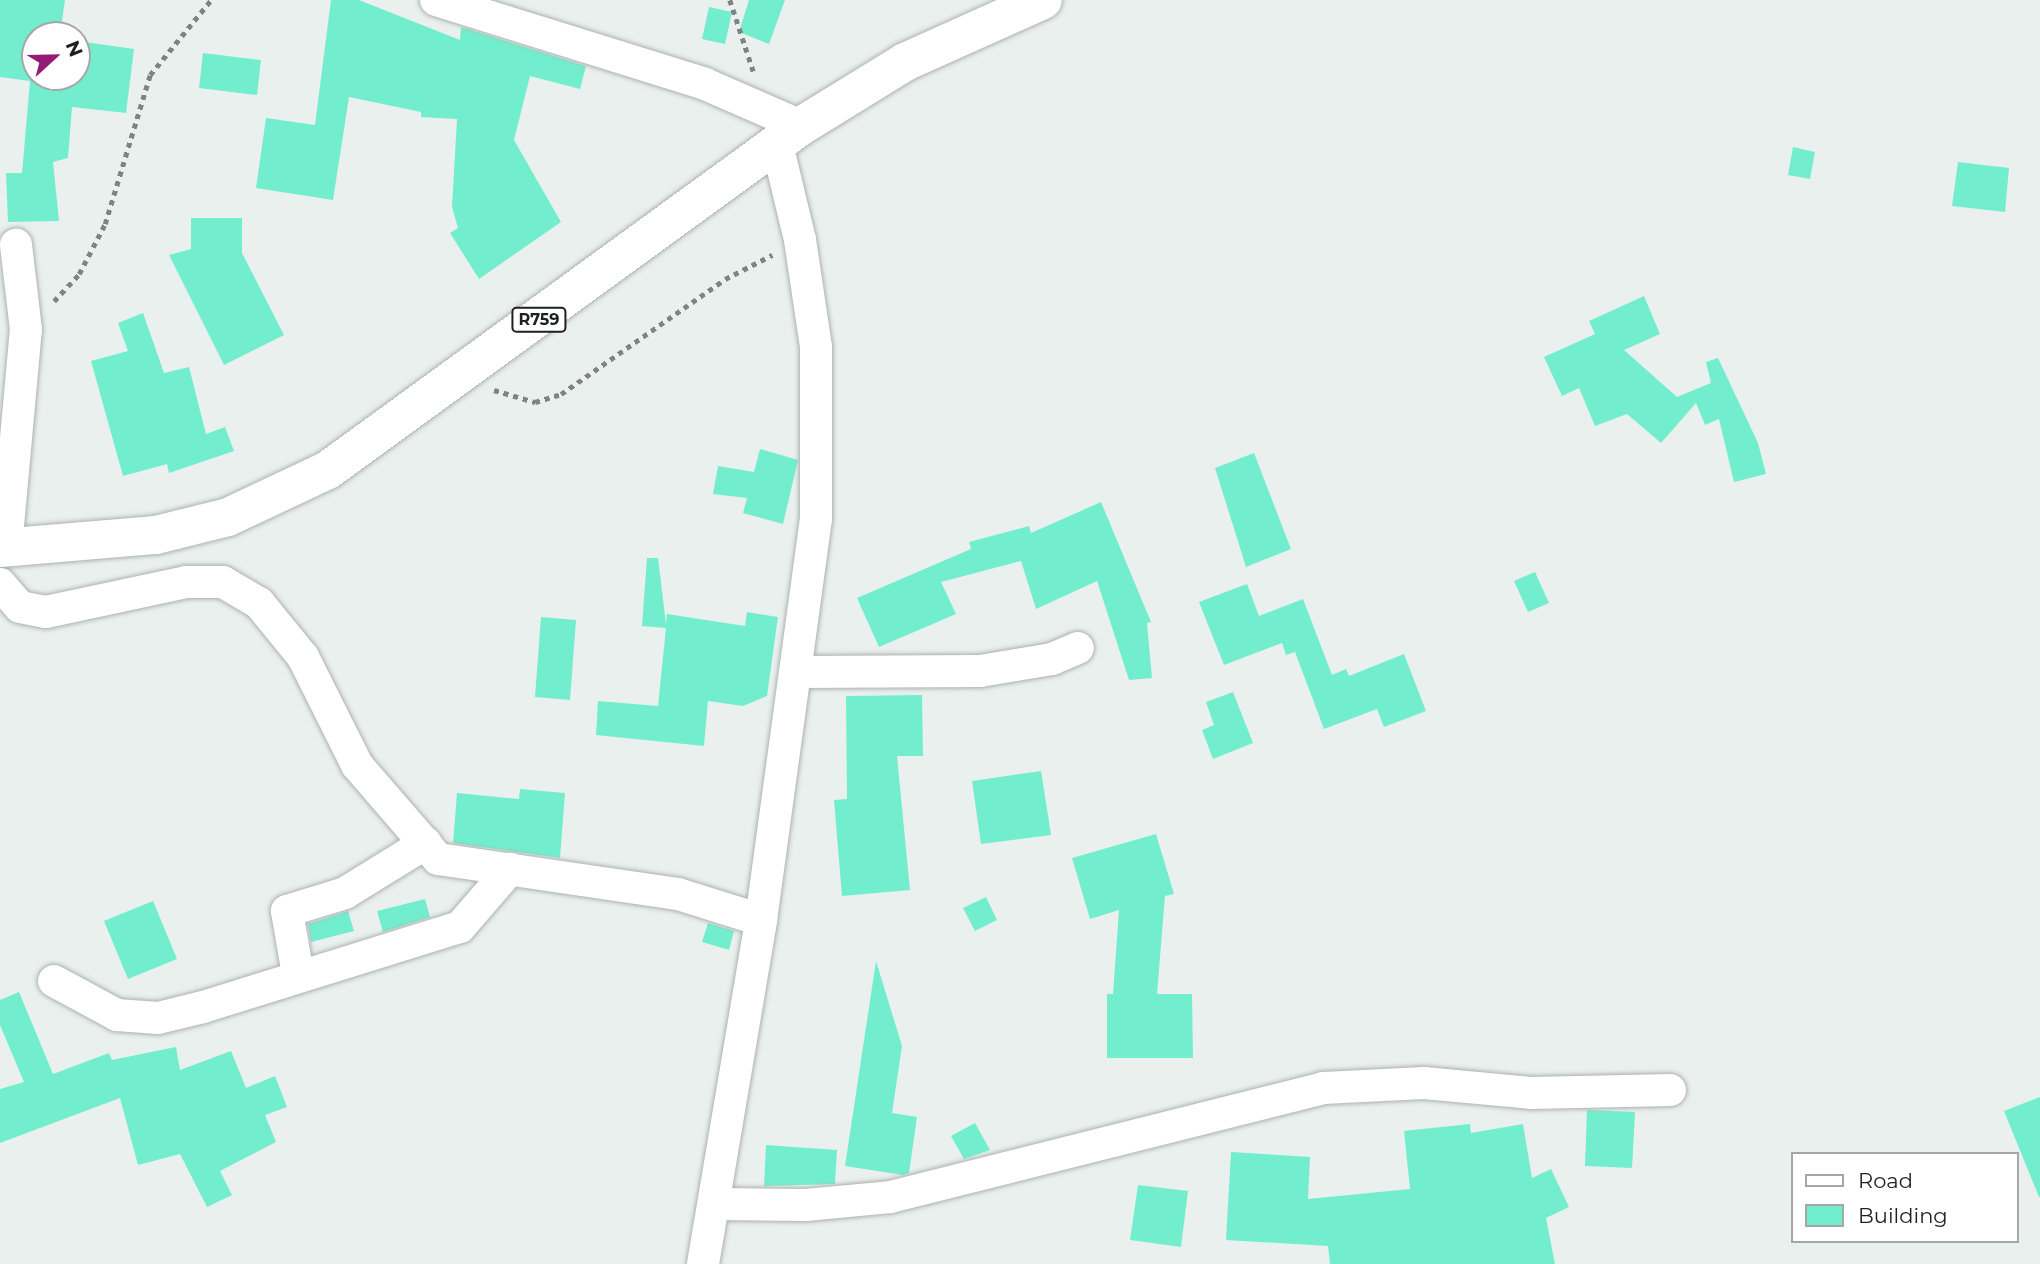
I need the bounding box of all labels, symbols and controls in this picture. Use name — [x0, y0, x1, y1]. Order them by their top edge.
north arrow — [21, 21, 91, 91]
text: N — [61, 37, 88, 60]
road number: R759 — [511, 308, 567, 332]
legend — [1792, 1152, 2019, 1243]
text: Road — [1858, 1168, 1913, 1193]
text: Building — [1858, 1203, 1948, 1228]

